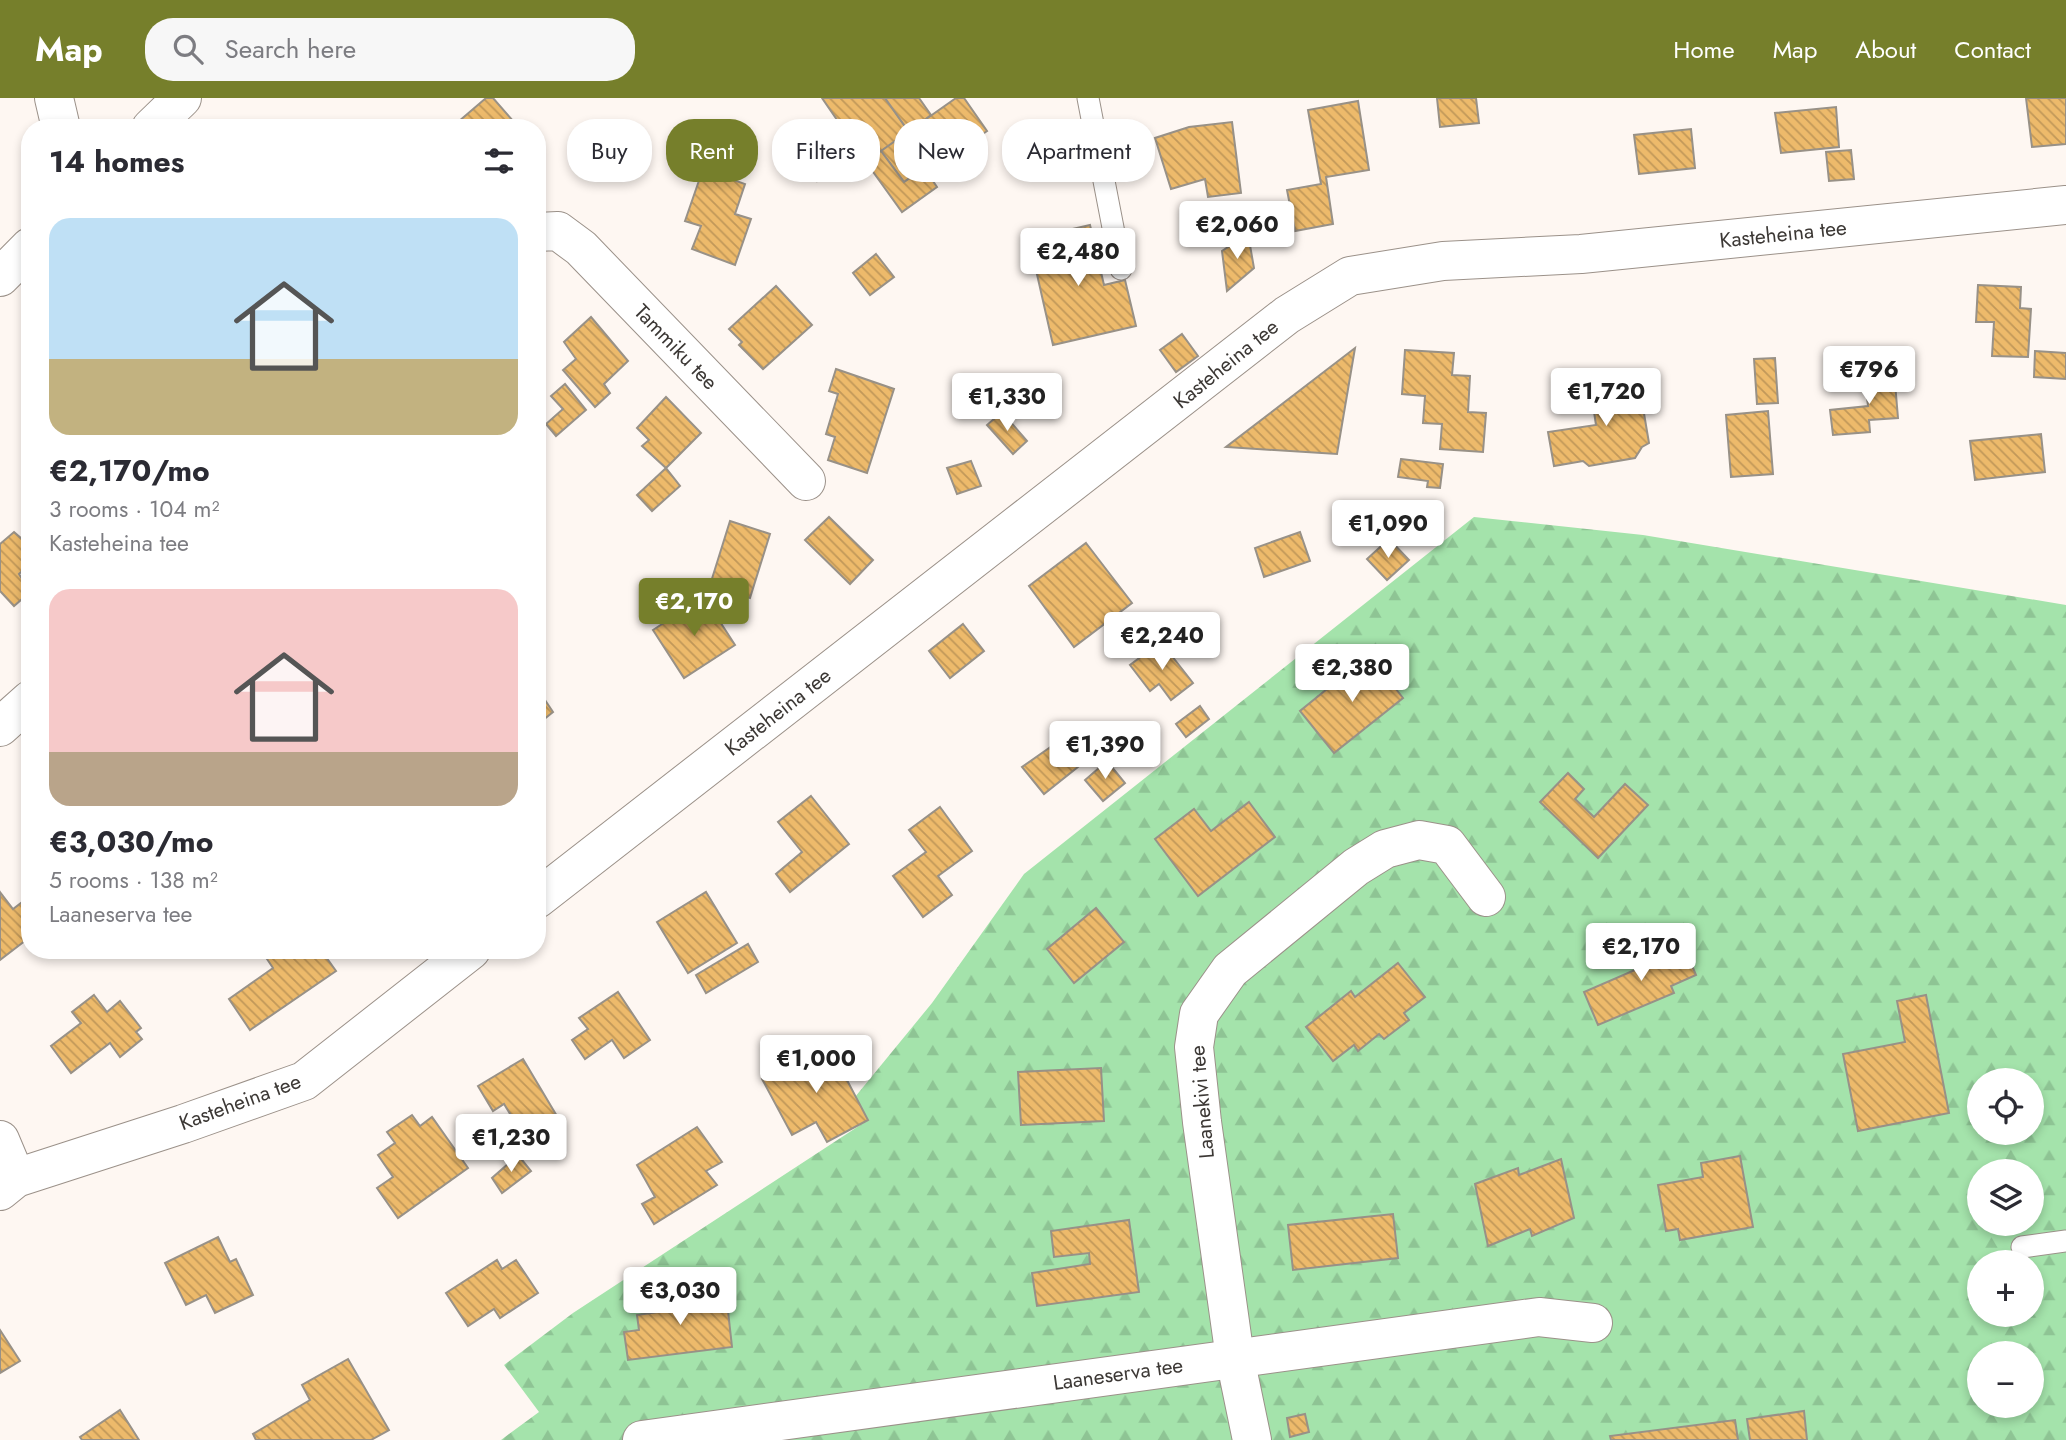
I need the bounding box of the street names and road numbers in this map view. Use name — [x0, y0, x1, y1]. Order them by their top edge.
street label: Kasteheina tee — [1718, 212, 1848, 256]
street label: Tammiku tee — [627, 297, 725, 397]
street label: Kasteheina tee — [1167, 312, 1285, 416]
street label: Kasteheina tee — [718, 661, 838, 763]
street label: Laanekivi tee — [1182, 1044, 1222, 1160]
street label: Kasteheina tee — [175, 1066, 305, 1138]
street label: Laaneserva tee — [1051, 1350, 1185, 1398]

